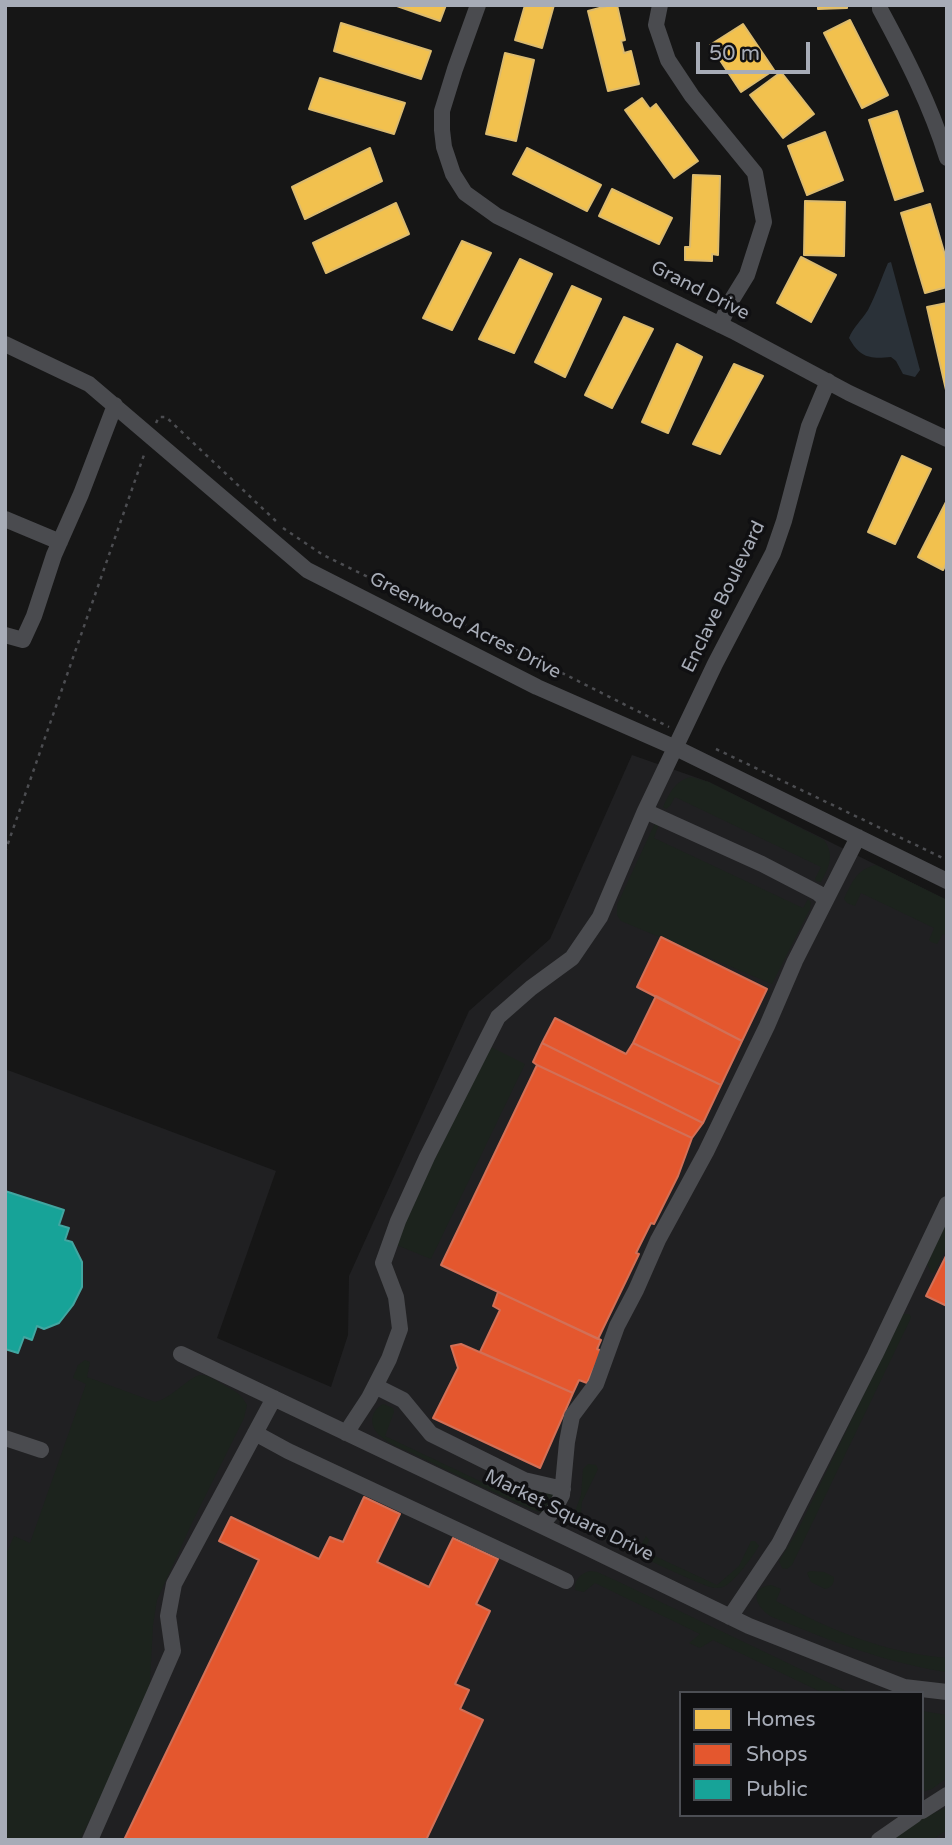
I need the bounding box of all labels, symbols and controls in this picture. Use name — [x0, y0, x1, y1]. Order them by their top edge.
scale bar — [700, 28, 814, 72]
text: 50 m — [709, 41, 760, 66]
street label: Grand Drive — [647, 256, 753, 326]
street label: Enclave Boulevard — [677, 518, 771, 676]
street label: Greenwood Acres Drive — [365, 568, 565, 684]
street label: Market Square Drive — [481, 1465, 657, 1567]
legend — [679, 1691, 924, 1817]
text: Homes — [746, 1707, 816, 1732]
text: Shops — [746, 1742, 808, 1767]
text: Public — [746, 1777, 808, 1802]

